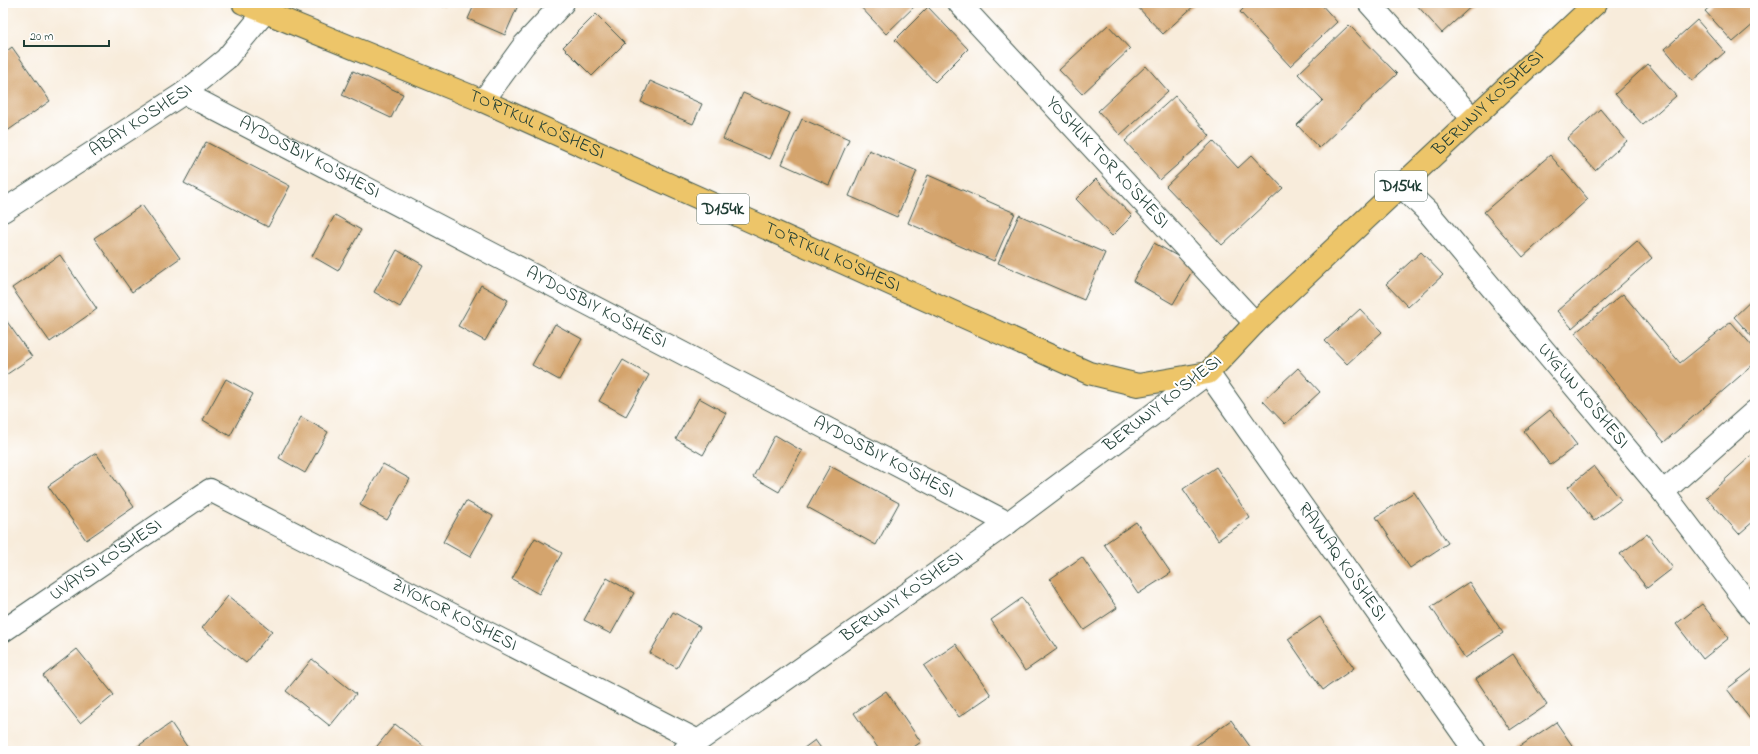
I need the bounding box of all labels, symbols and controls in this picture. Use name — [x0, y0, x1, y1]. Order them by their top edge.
scale bar — [24, 22, 109, 48]
text: 20 m — [30, 28, 53, 46]
street label: BERUNIY KO'SHESI — [1426, 45, 1550, 163]
street label: ABAY KO'SHESI — [85, 78, 198, 164]
street label: TO'RTKUL KO'SHESI — [465, 83, 609, 167]
street label: YOSHLIK TOR KO'SHESI — [1039, 91, 1175, 235]
street label: AYDOSBIY KO'SHESI — [234, 111, 384, 206]
road number: D154k — [1375, 171, 1427, 201]
road number: D154k — [697, 194, 749, 224]
street label: TO'RTKUL KO'SHESI — [760, 216, 904, 300]
street label: AYDOSBIY KO'SHESI — [521, 260, 672, 356]
street label: UYG'UN KO'SHESI — [1531, 338, 1635, 455]
street label: BERUNIY KO'SHESI — [1097, 349, 1228, 459]
street label: AYDOSBIY KO'SHESI — [808, 410, 959, 506]
street label: RAVNAQ KO'SHESI — [1291, 498, 1393, 627]
street label: UVAYSI KO'SHESI — [45, 513, 168, 608]
street label: BERUNIY KO'SHESI — [835, 545, 969, 650]
street label: ZIYOKOR KO'SHESI — [387, 572, 522, 659]

